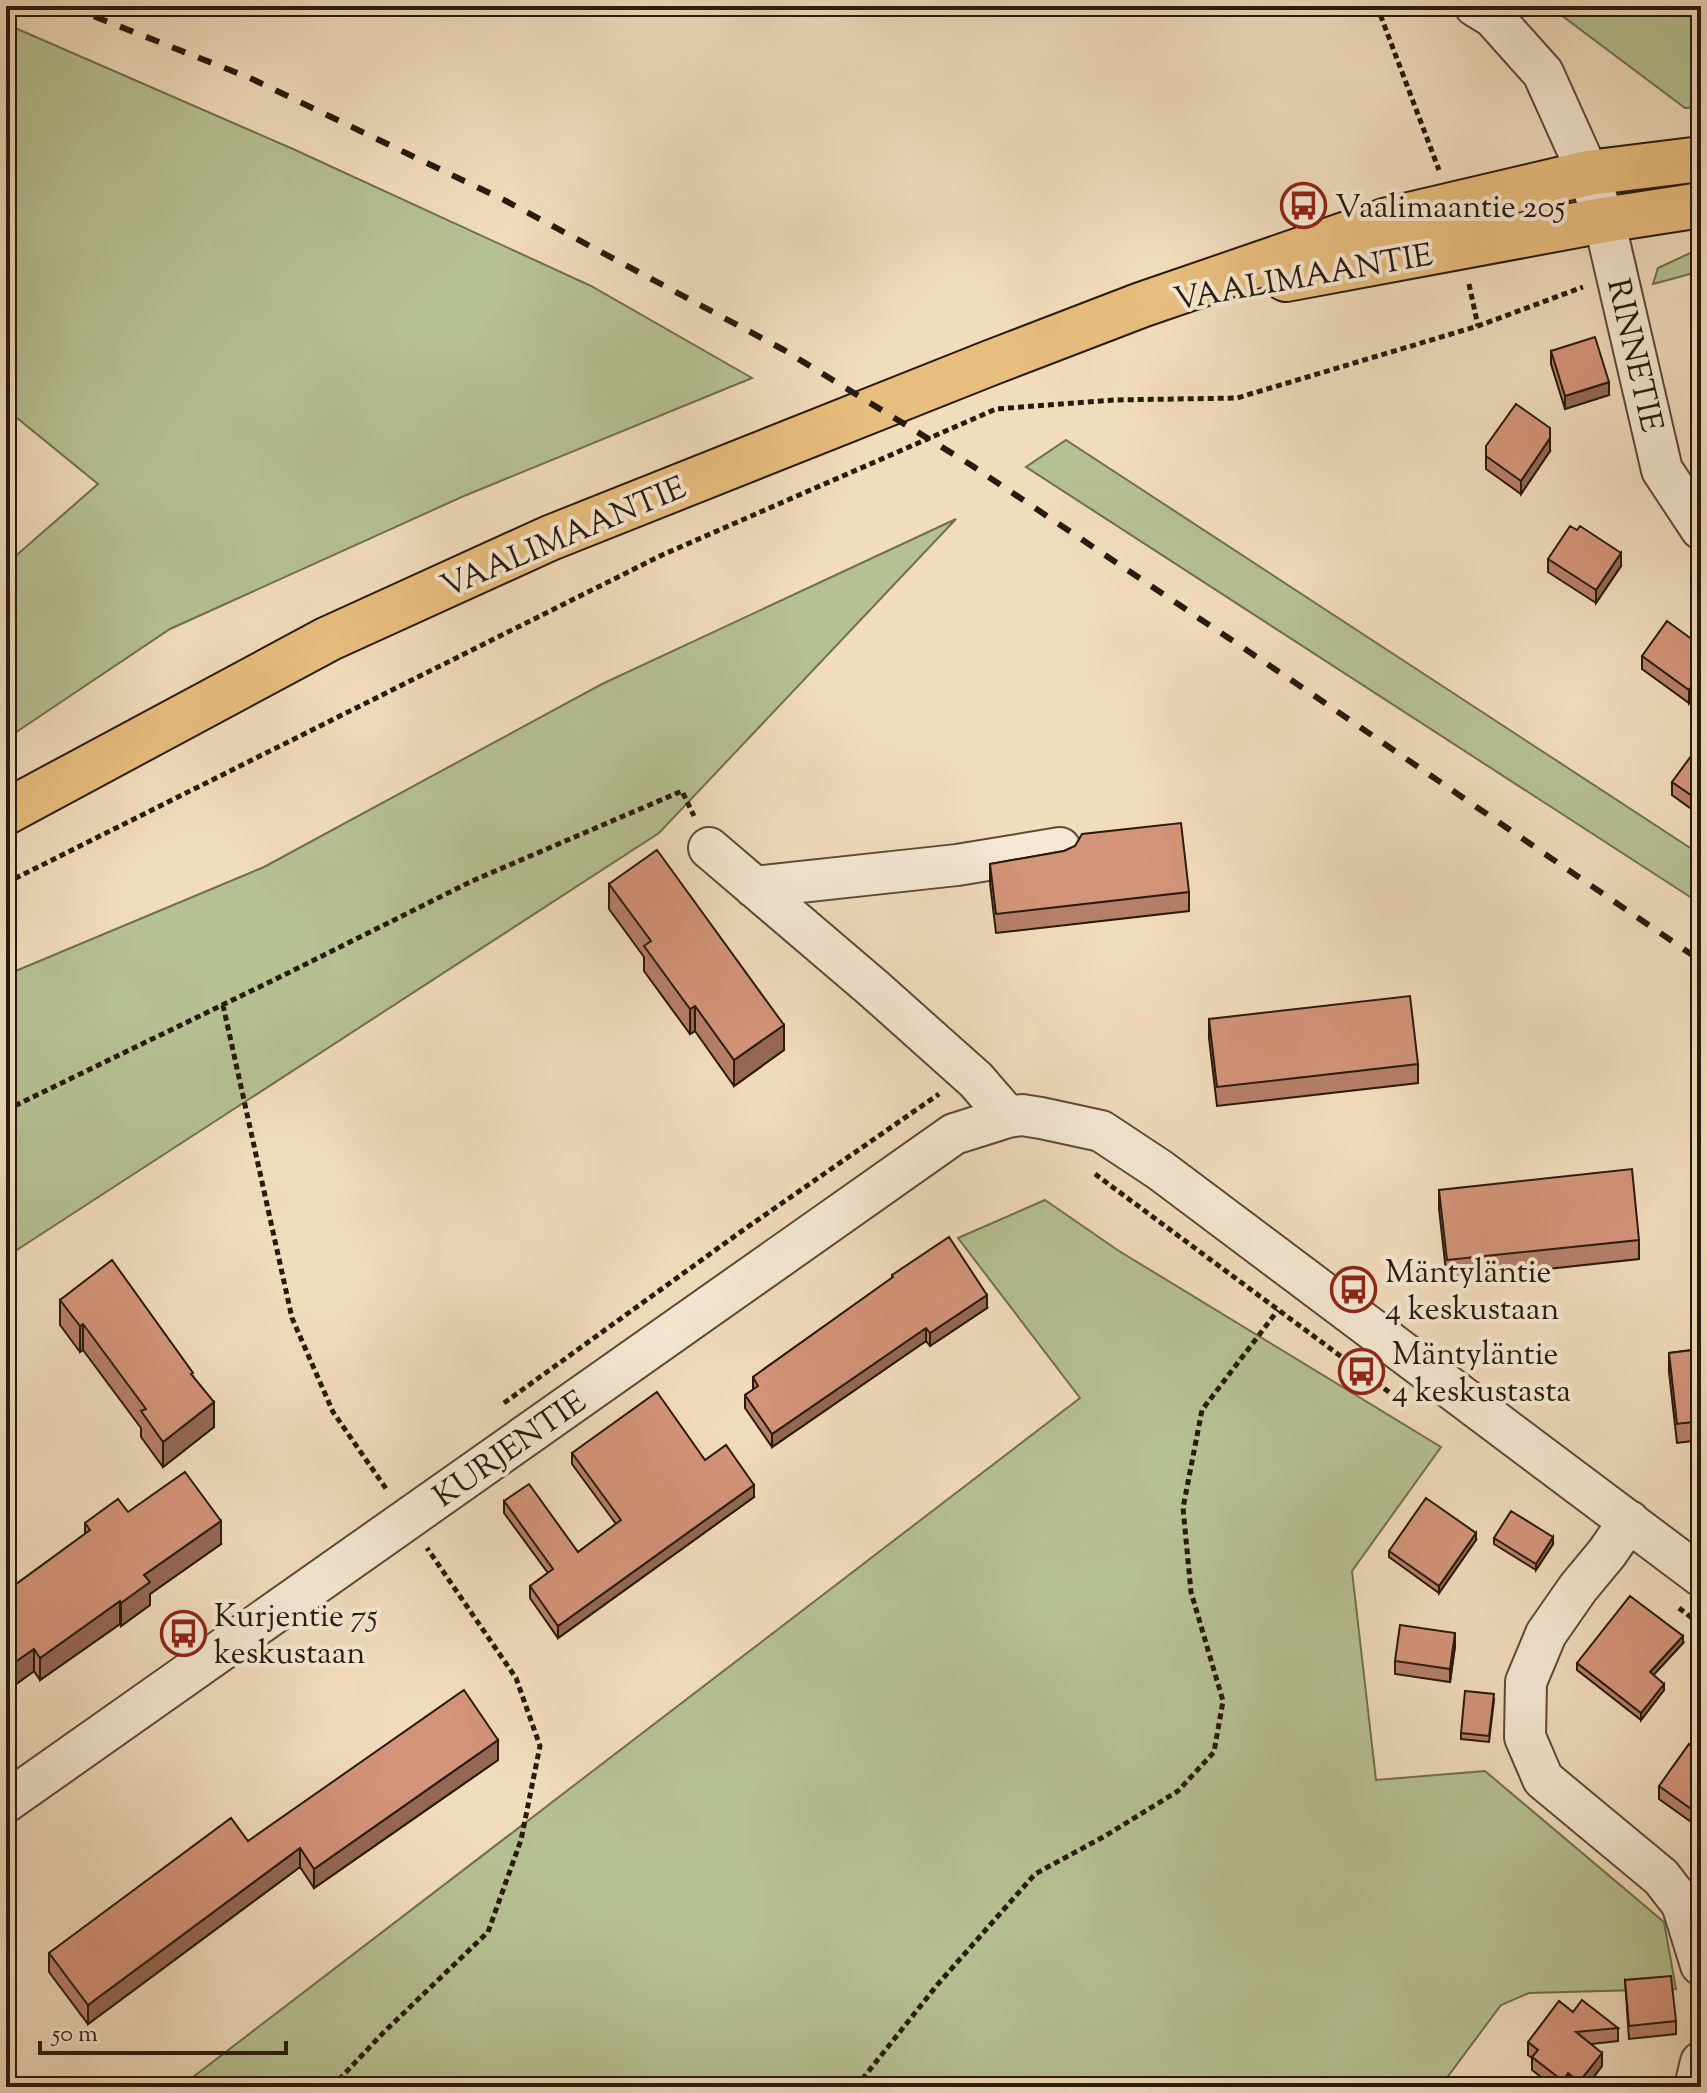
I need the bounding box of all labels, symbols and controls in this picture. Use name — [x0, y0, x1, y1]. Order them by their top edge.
bus stop icon: Vaalimaantie 205 — [1280, 182, 1328, 230]
place label: Vaalimaantie 205 — [1335, 186, 1566, 232]
street label: VAALIMAANTIE — [1170, 234, 1437, 324]
street label: RINNETIE — [1593, 274, 1673, 437]
street label: VAALIMAANTIE — [434, 466, 694, 611]
place label: Mäntyläntie 4 keskustaan — [1385, 1251, 1560, 1334]
bus stop icon: Mäntyläntie 4 keskustaan — [1330, 1265, 1378, 1313]
place label: Mäntyläntie 4 keskustasta — [1392, 1333, 1571, 1416]
bus stop icon: Mäntyläntie 4 keskustasta — [1337, 1347, 1385, 1395]
street label: KURJENTIE — [425, 1381, 597, 1520]
place label: Kurjentie 75 keskustaan — [214, 1595, 378, 1678]
bus stop icon: Kurjentie 75 keskustaan — [159, 1609, 207, 1657]
scale bar — [40, 2005, 286, 2055]
text: 50 m — [50, 2018, 98, 2052]

